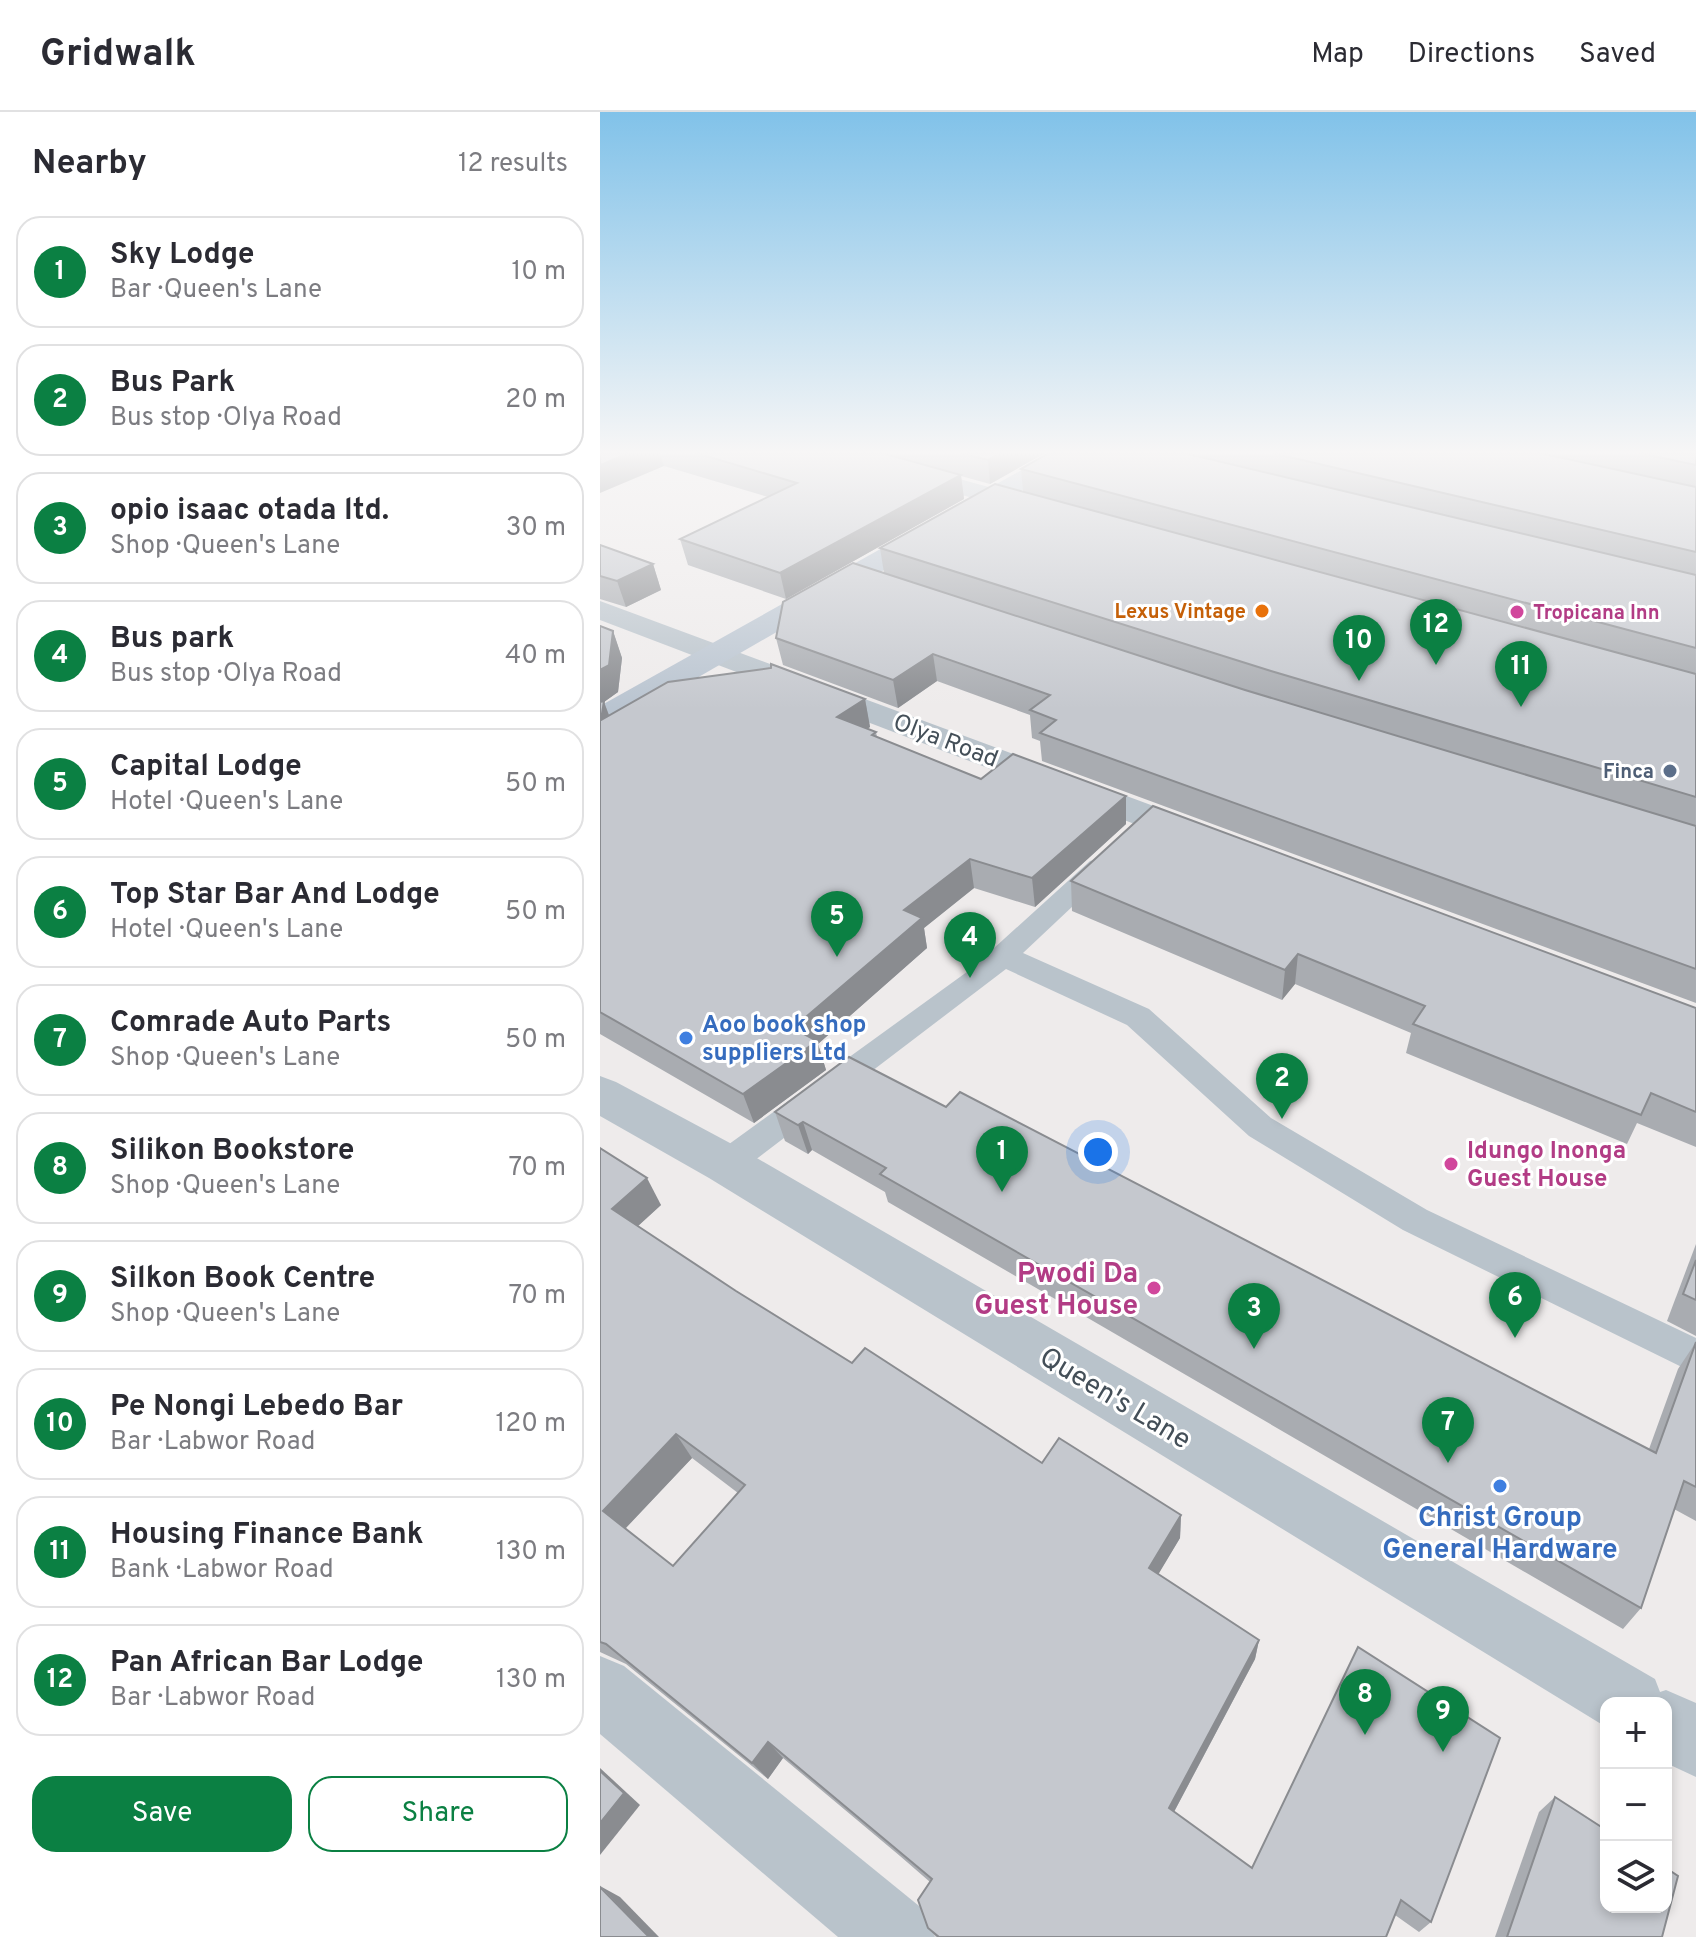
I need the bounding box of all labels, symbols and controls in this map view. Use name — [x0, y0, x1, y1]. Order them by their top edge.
text: Gridwalk — [40, 31, 196, 80]
text: Map — [1311, 37, 1364, 73]
text: Directions — [1408, 37, 1535, 73]
text: Saved — [1579, 37, 1656, 73]
text: Nearby — [32, 143, 147, 186]
text: 12 results — [458, 148, 568, 181]
text: Sky Lodge — [110, 237, 254, 274]
text: 1 — [55, 256, 65, 289]
text: 10 m — [511, 256, 566, 289]
text: Bar · Queen's Lane — [110, 274, 322, 307]
text: Bus Park — [110, 365, 235, 402]
text: 2 — [52, 384, 68, 417]
text: 20 m — [505, 384, 566, 417]
text: Bus stop · Olya Road — [110, 402, 342, 435]
text: opio isaac otada ltd. — [110, 493, 389, 530]
text: 3 — [52, 512, 68, 545]
text: 30 m — [506, 512, 566, 545]
text: Shop · Queen's Lane — [110, 530, 340, 563]
pin: 12 — [1410, 599, 1462, 665]
place label: Lexus Vintage — [1115, 600, 1246, 626]
place label: Tropicana Inn — [1533, 601, 1660, 627]
marker: Lexus Vintage — [1253, 602, 1271, 620]
marker: Tropicana Inn — [1508, 603, 1526, 621]
pin: 10 — [1333, 615, 1385, 681]
text: Bus park — [110, 621, 234, 658]
text: 4 — [52, 640, 68, 673]
text: 40 m — [505, 640, 566, 673]
pin: 11 — [1495, 641, 1547, 707]
text: Bus stop · Olya Road — [110, 658, 342, 691]
street label: Olya Road — [889, 708, 1002, 776]
text: Capital Lodge — [110, 749, 302, 786]
place label: Finca — [1603, 760, 1654, 786]
marker: Finca — [1661, 762, 1679, 780]
text: 5 — [52, 768, 68, 801]
text: 50 m — [505, 768, 566, 801]
text: Hotel · Queen's Lane — [110, 786, 343, 819]
text: Top Star Bar And Lodge — [110, 877, 440, 914]
pin: 5 — [811, 891, 863, 957]
text: 6 — [52, 896, 68, 929]
text: 50 m — [505, 896, 566, 929]
pin: 4 — [944, 912, 996, 978]
text: Hotel · Queen's Lane — [110, 914, 343, 947]
text: Comrade Auto Parts — [110, 1005, 391, 1042]
place label: Aoo book shop suppliers Ltd — [702, 1011, 866, 1069]
text: 7 — [53, 1024, 67, 1057]
text: 50 m — [505, 1024, 566, 1057]
marker: Aoo book shop suppliers Ltd — [677, 1029, 695, 1047]
text: Shop · Queen's Lane — [110, 1042, 340, 1075]
pin: 2 — [1256, 1053, 1308, 1119]
pin: 1 — [976, 1126, 1028, 1192]
your location — [1078, 1132, 1118, 1172]
text: Silikon Bookstore — [110, 1133, 354, 1170]
place label: Idungo Inonga Guest House — [1467, 1137, 1626, 1195]
text: 8 — [52, 1152, 68, 1185]
text: 70 m — [508, 1152, 566, 1185]
marker: Idungo Inonga Guest House — [1442, 1155, 1460, 1173]
text: Shop · Queen's Lane — [110, 1170, 340, 1203]
place label: Pwodi Da Guest House — [974, 1257, 1138, 1325]
text: Silkon Book Centre — [110, 1261, 375, 1298]
pin: 6 — [1489, 1272, 1541, 1338]
marker: Pwodi Da Guest House — [1145, 1279, 1163, 1297]
text: 9 — [52, 1280, 68, 1313]
text: 70 m — [508, 1280, 566, 1313]
pin: 3 — [1228, 1283, 1280, 1349]
text: Shop · Queen's Lane — [110, 1298, 340, 1331]
street label: Queen's Lane — [1032, 1340, 1197, 1459]
text: Pe Nongi Lebedo Bar — [110, 1389, 403, 1426]
pin: 7 — [1422, 1397, 1474, 1463]
text: 10 — [46, 1408, 74, 1441]
text: 120 m — [496, 1408, 566, 1441]
text: Bar · Labwor Road — [110, 1426, 315, 1459]
marker: Christ Group General Hardware — [1491, 1477, 1509, 1495]
place label: Christ Group General Hardware — [1382, 1501, 1618, 1569]
text: Housing Finance Bank — [110, 1517, 423, 1554]
text: 11 — [50, 1536, 70, 1569]
text: 130 m — [496, 1536, 566, 1569]
text: Bank · Labwor Road — [110, 1554, 334, 1587]
text: Pan African Bar Lodge — [110, 1645, 424, 1682]
text: 12 — [47, 1664, 73, 1697]
text: 130 m — [496, 1664, 566, 1697]
pin: 8 — [1339, 1669, 1391, 1735]
text: Bar · Labwor Road — [110, 1682, 315, 1715]
pin: 9 — [1417, 1686, 1469, 1752]
map controls — [1600, 1697, 1672, 1913]
button: + — [1600, 1697, 1672, 1769]
button: − — [1600, 1769, 1672, 1841]
button: Save — [32, 1776, 292, 1852]
button: Share — [308, 1776, 568, 1852]
button: layers — [1600, 1841, 1672, 1913]

